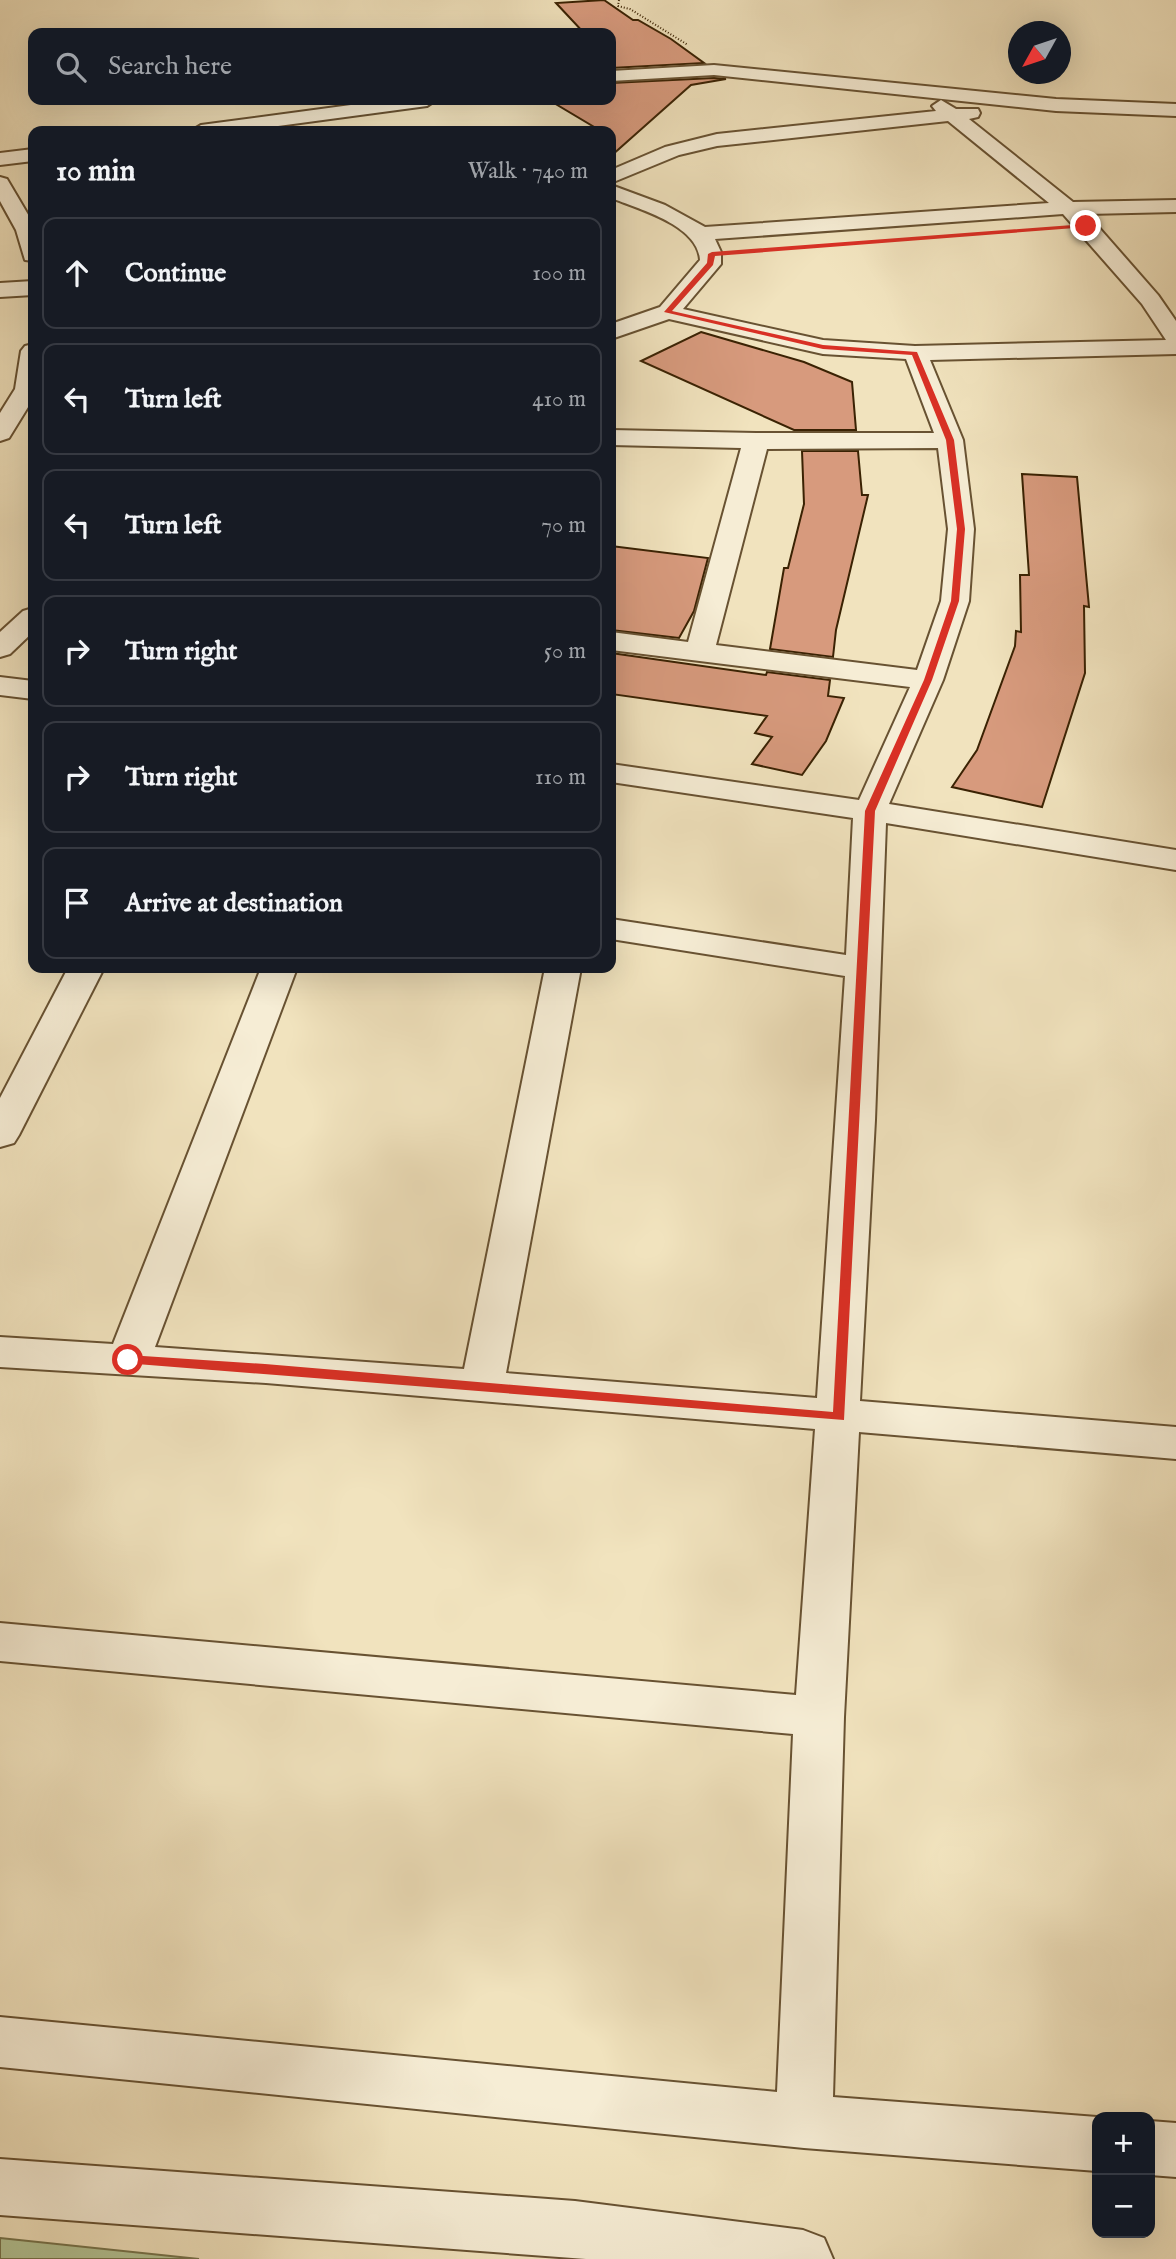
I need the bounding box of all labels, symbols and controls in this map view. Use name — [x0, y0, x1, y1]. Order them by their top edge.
north arrow — [1008, 21, 1071, 84]
search box — [28, 28, 616, 105]
icon: search — [52, 48, 90, 86]
text: Search here — [108, 50, 232, 83]
text: 10 min — [56, 153, 136, 191]
text: Walk · 740 m — [468, 157, 588, 186]
route end — [1070, 210, 1101, 241]
icon: ahead — [58, 254, 96, 292]
text: Continue — [125, 257, 226, 290]
text: 100 m — [532, 259, 586, 288]
icon: left — [58, 380, 96, 418]
text: Turn left — [125, 383, 222, 416]
text: 410 m — [532, 385, 586, 414]
icon: left — [58, 506, 96, 544]
text: Turn left — [125, 509, 222, 542]
text: 70 m — [541, 511, 586, 540]
icon: right — [58, 632, 96, 670]
text: Turn right — [125, 635, 238, 668]
text: 50 m — [544, 637, 586, 666]
icon: right — [58, 758, 96, 796]
text: Turn right — [125, 761, 238, 794]
text: 110 m — [535, 763, 586, 792]
icon: arrive — [58, 884, 96, 922]
text: Arrive at destination — [125, 887, 343, 920]
route start — [112, 1344, 143, 1375]
map controls — [1092, 2112, 1155, 2238]
button: + — [1092, 2112, 1155, 2175]
button: − — [1092, 2175, 1155, 2238]

